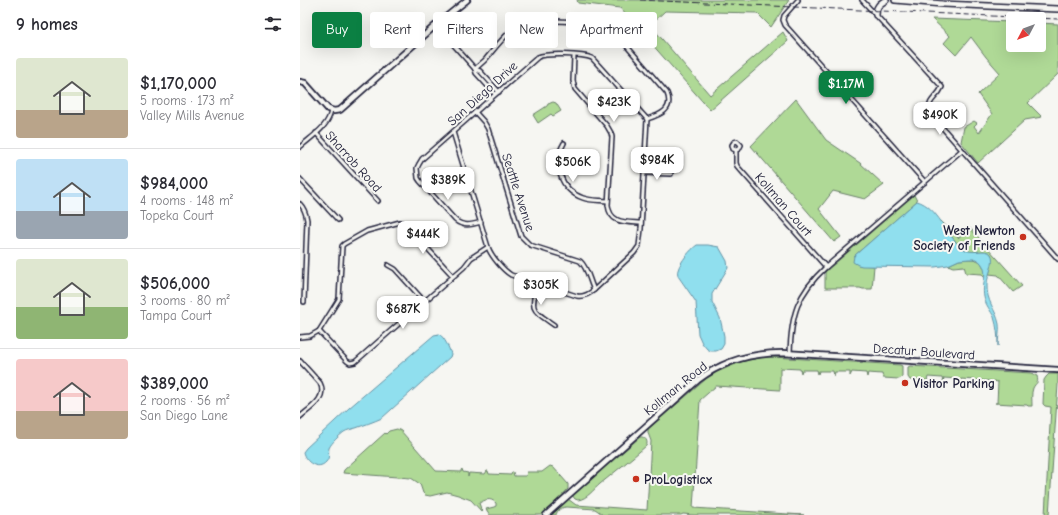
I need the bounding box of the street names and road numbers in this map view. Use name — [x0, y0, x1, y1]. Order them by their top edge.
street label: San Diego Drive — [444, 58, 521, 129]
street label: Sharrob Road — [322, 128, 385, 195]
street label: Seattle Avenue — [499, 151, 538, 234]
street label: Kollman Court — [752, 170, 816, 240]
street label: Decatur Boulevard — [873, 340, 975, 363]
street label: Kollman Road — [641, 358, 710, 418]

